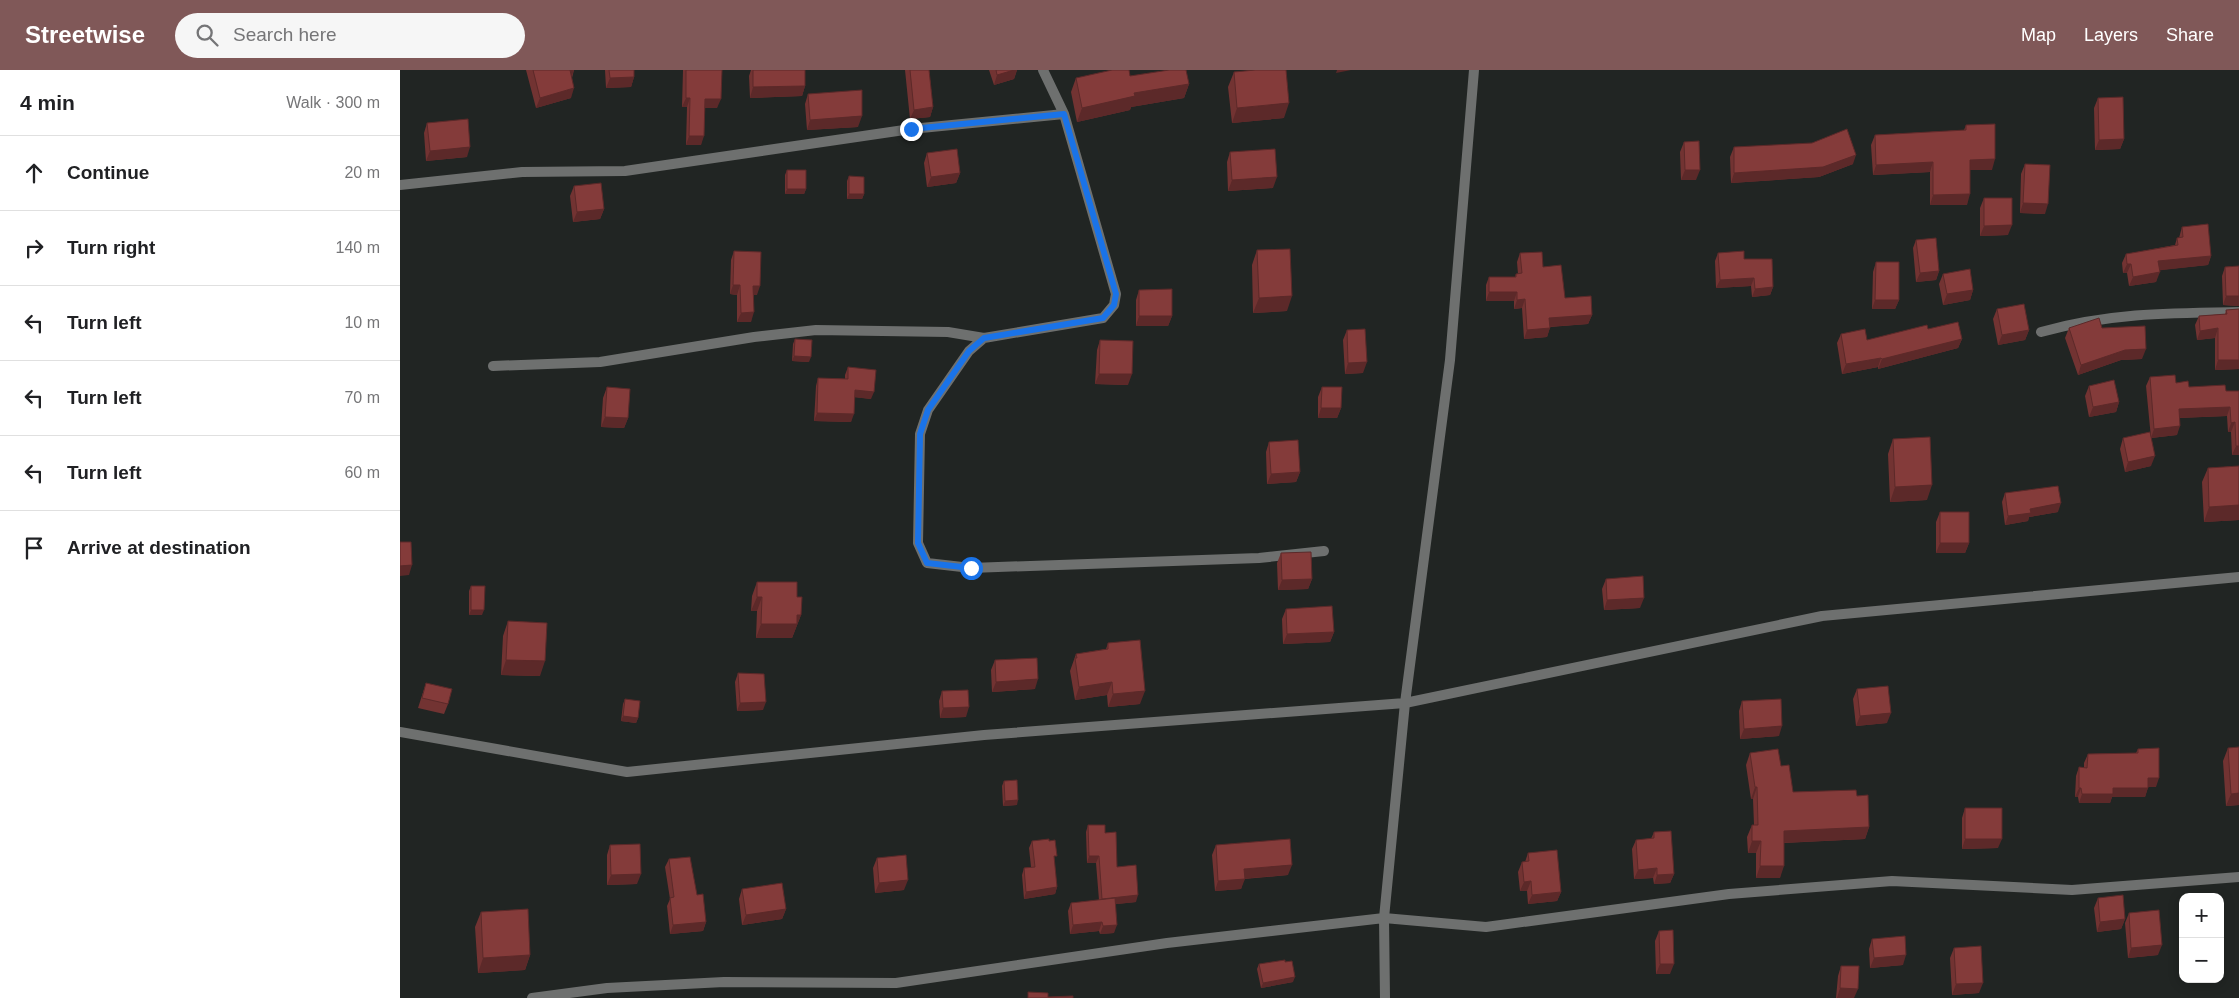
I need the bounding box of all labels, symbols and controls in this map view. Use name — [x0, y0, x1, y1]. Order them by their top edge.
search box — [175, 13, 525, 58]
text: Streetwise — [25, 21, 145, 48]
icon: search — [193, 21, 221, 49]
text: Search here — [233, 24, 337, 45]
text: Map — [2021, 25, 2056, 45]
text: Layers — [2084, 25, 2138, 45]
text: Share — [2166, 25, 2214, 45]
text: 4 min — [20, 91, 75, 114]
text: Walk · 300 m — [286, 94, 380, 111]
route end — [900, 118, 923, 141]
icon: ahead — [20, 159, 48, 187]
text: Continue — [67, 162, 149, 183]
text: 20 m — [344, 164, 380, 181]
icon: right — [20, 234, 48, 262]
text: Turn right — [67, 237, 155, 258]
text: 140 m — [336, 239, 380, 256]
icon: left — [20, 309, 48, 337]
text: Turn left — [67, 312, 142, 333]
text: 10 m — [344, 314, 380, 331]
icon: left — [20, 384, 48, 412]
text: Turn left — [67, 387, 142, 408]
text: 70 m — [344, 389, 380, 406]
icon: left — [20, 459, 48, 487]
text: Turn left — [67, 462, 142, 483]
text: 60 m — [344, 464, 380, 481]
icon: arrive — [20, 534, 48, 562]
text: Arrive at destination — [67, 537, 251, 558]
route start — [960, 557, 983, 580]
map controls — [2179, 893, 2224, 983]
button: + — [2179, 893, 2224, 938]
button: − — [2179, 938, 2224, 983]

